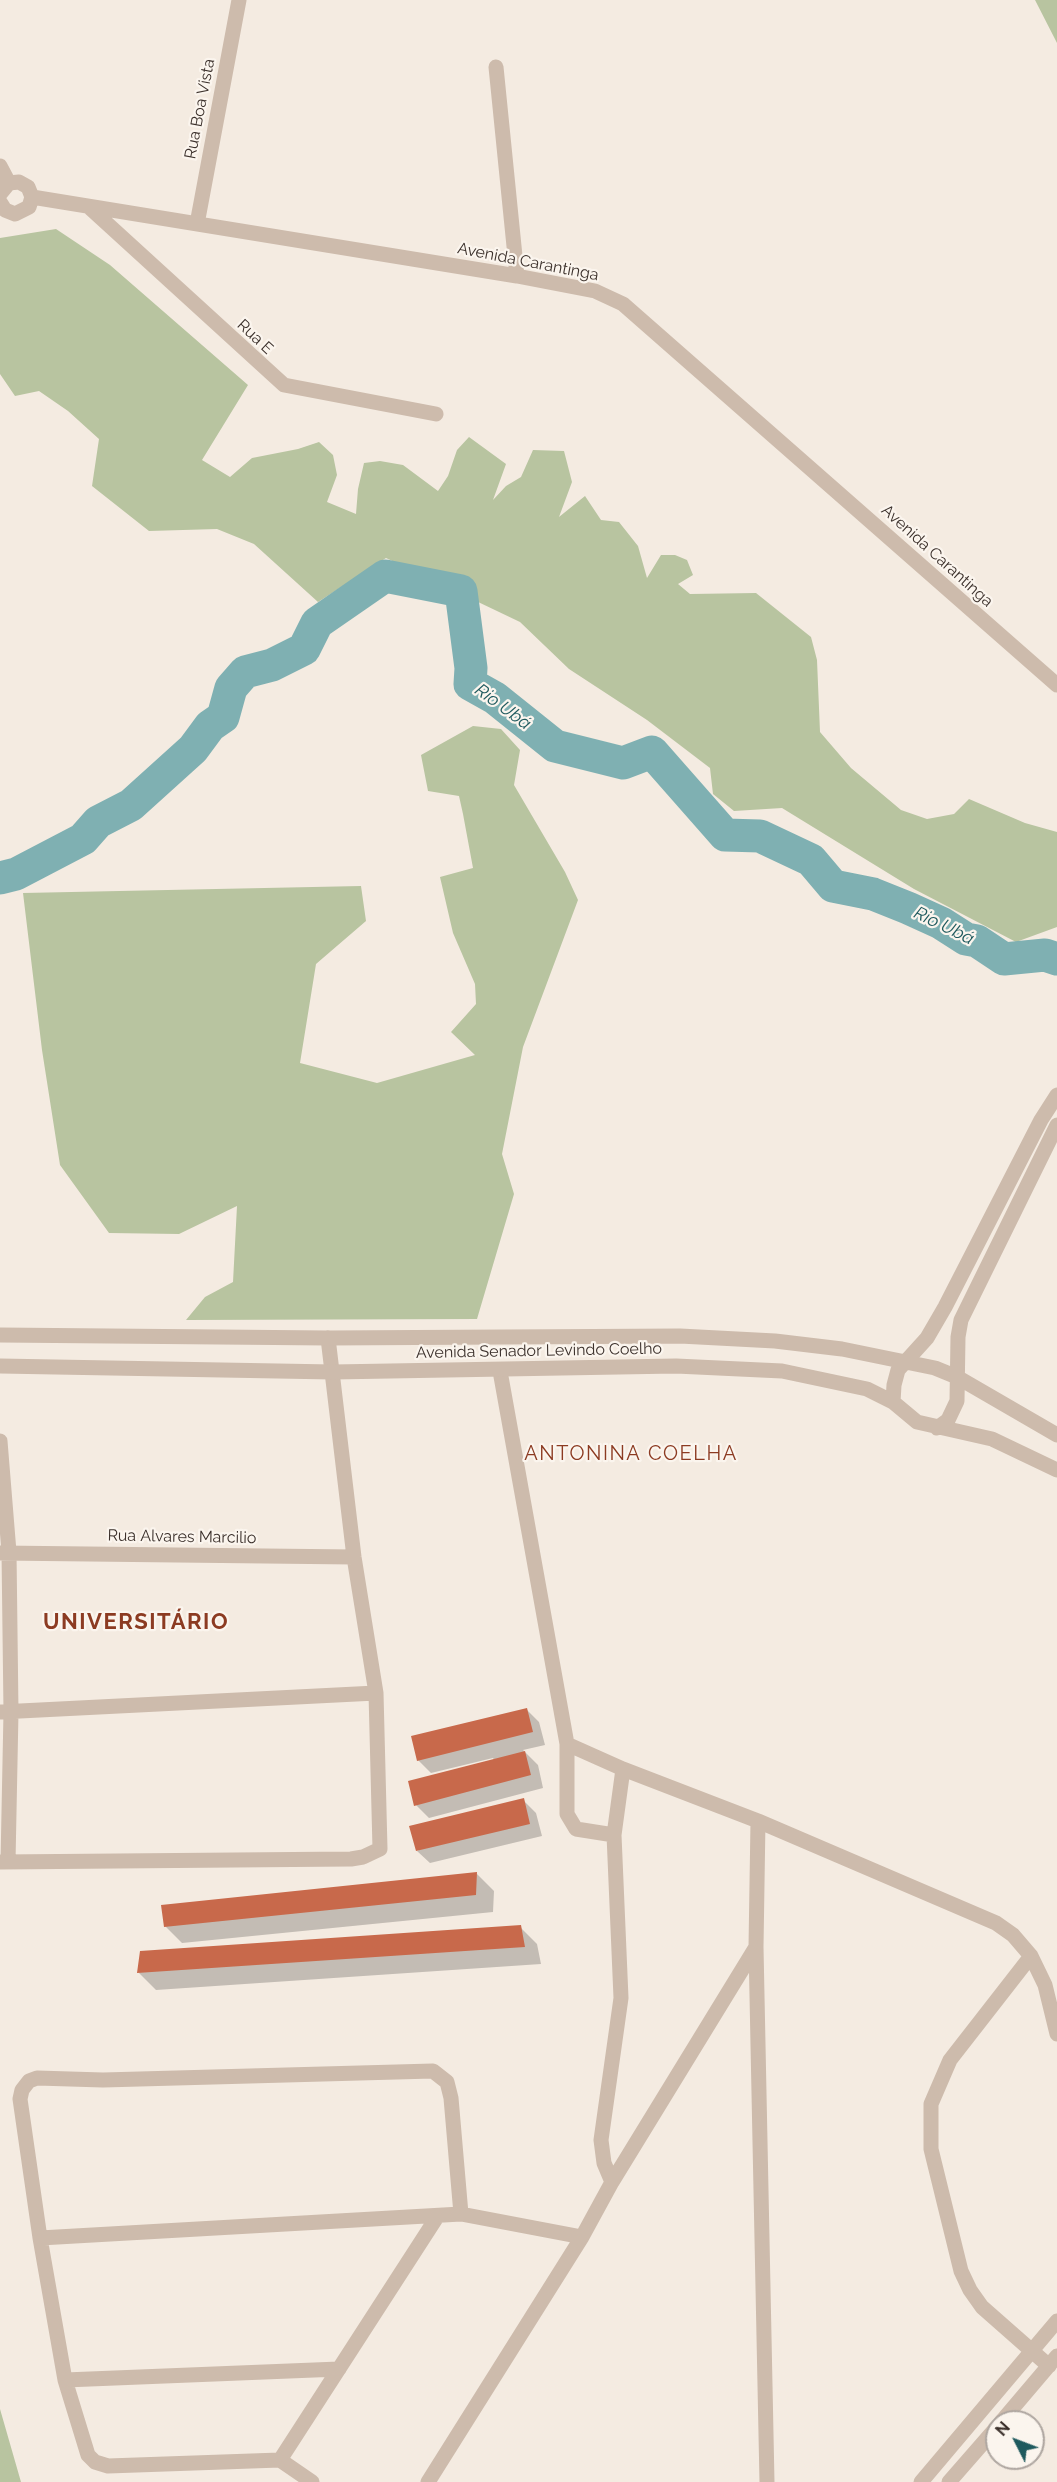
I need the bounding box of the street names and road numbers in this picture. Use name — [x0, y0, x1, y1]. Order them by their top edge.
street label: Rua Boa Vista — [181, 57, 219, 161]
street label: Avenida Carantinga — [456, 239, 600, 285]
street label: Rua E — [233, 316, 277, 358]
street label: Avenida Carantinga — [877, 501, 997, 611]
street label: Avenida Senador Levindo Coelho — [416, 1339, 662, 1363]
street label: Rua Alvares Marcilio — [107, 1526, 257, 1548]

